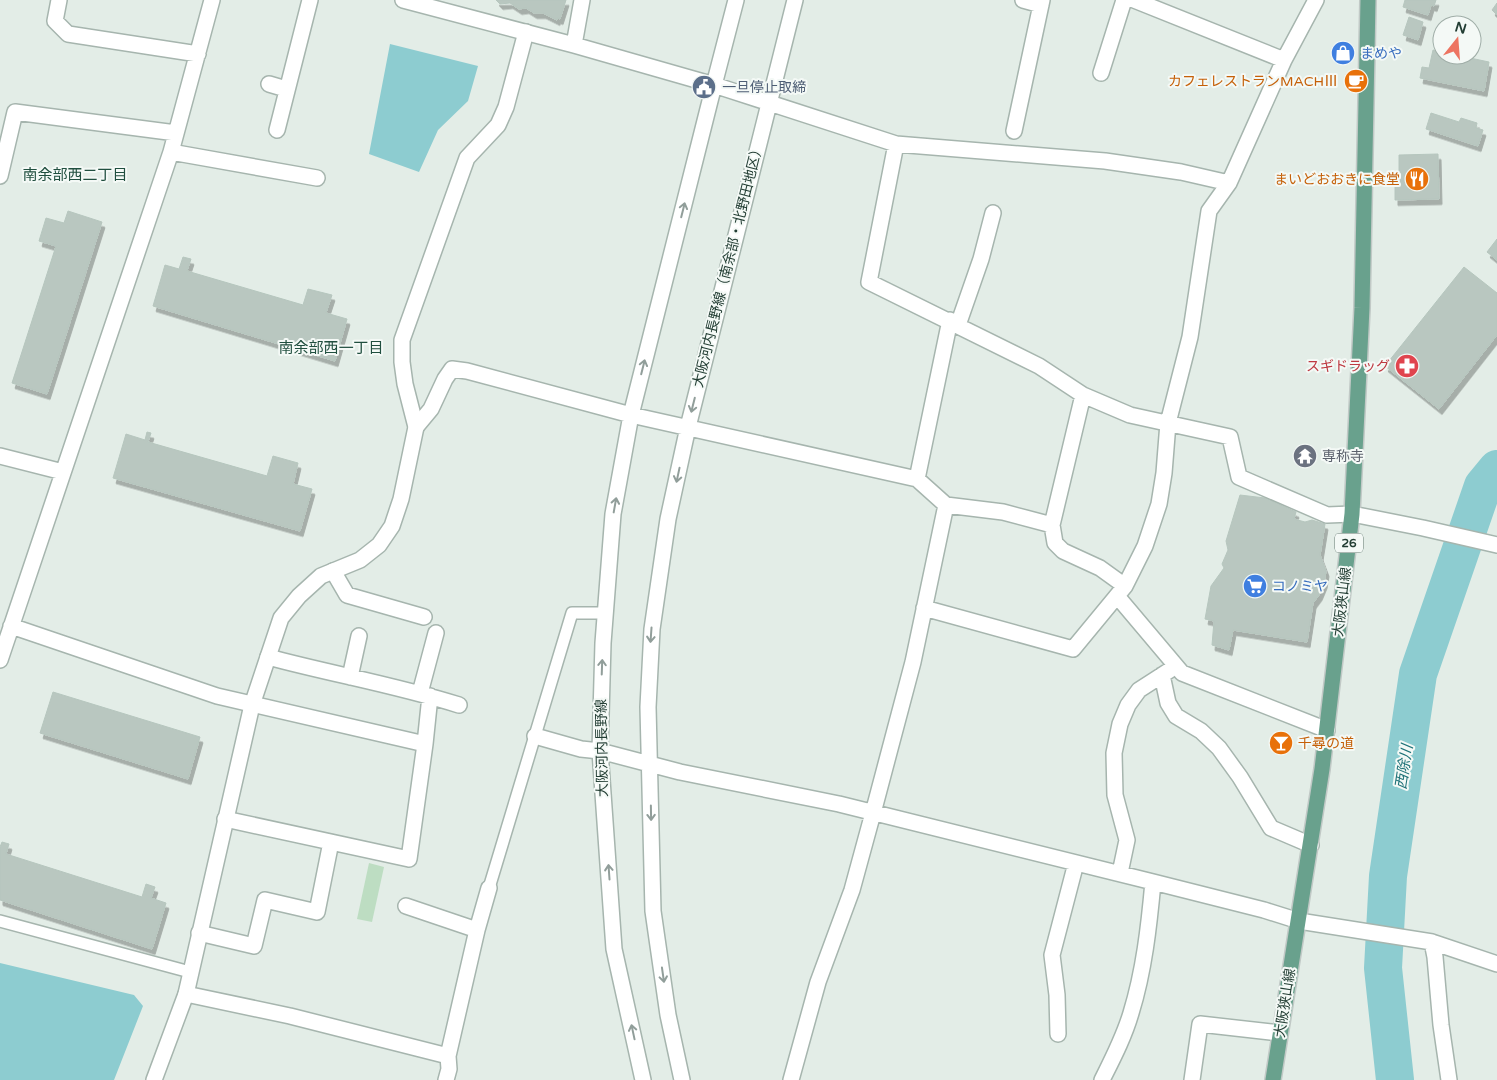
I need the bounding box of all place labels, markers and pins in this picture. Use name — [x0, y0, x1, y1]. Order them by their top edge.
shop icon: まめや — [1330, 40, 1356, 66]
place label: まめや — [1360, 45, 1402, 62]
cafe icon: カフェレストランMACHⅢ — [1343, 68, 1369, 94]
place label: カフェレストランMACHⅢ — [1168, 73, 1338, 90]
public building icon: 一旦停止取締 — [691, 74, 717, 100]
place label: 一旦停止取締 — [722, 79, 806, 96]
restaurant icon: まいどおおきに食堂 — [1404, 166, 1430, 192]
place label: まいどおおきに食堂 — [1274, 171, 1400, 188]
pharmacy icon: スギドラッグ — [1394, 353, 1420, 379]
place label: スギドラッグ — [1306, 358, 1390, 375]
temple icon: 専称寺 — [1292, 443, 1318, 469]
place label: 専称寺 — [1322, 448, 1364, 465]
supermarket icon: コノミヤ — [1242, 573, 1268, 599]
place label: コノミヤ — [1272, 578, 1328, 595]
bar icon: 千尋の道 — [1268, 730, 1294, 756]
place label: 千尋の道 — [1298, 735, 1354, 752]

